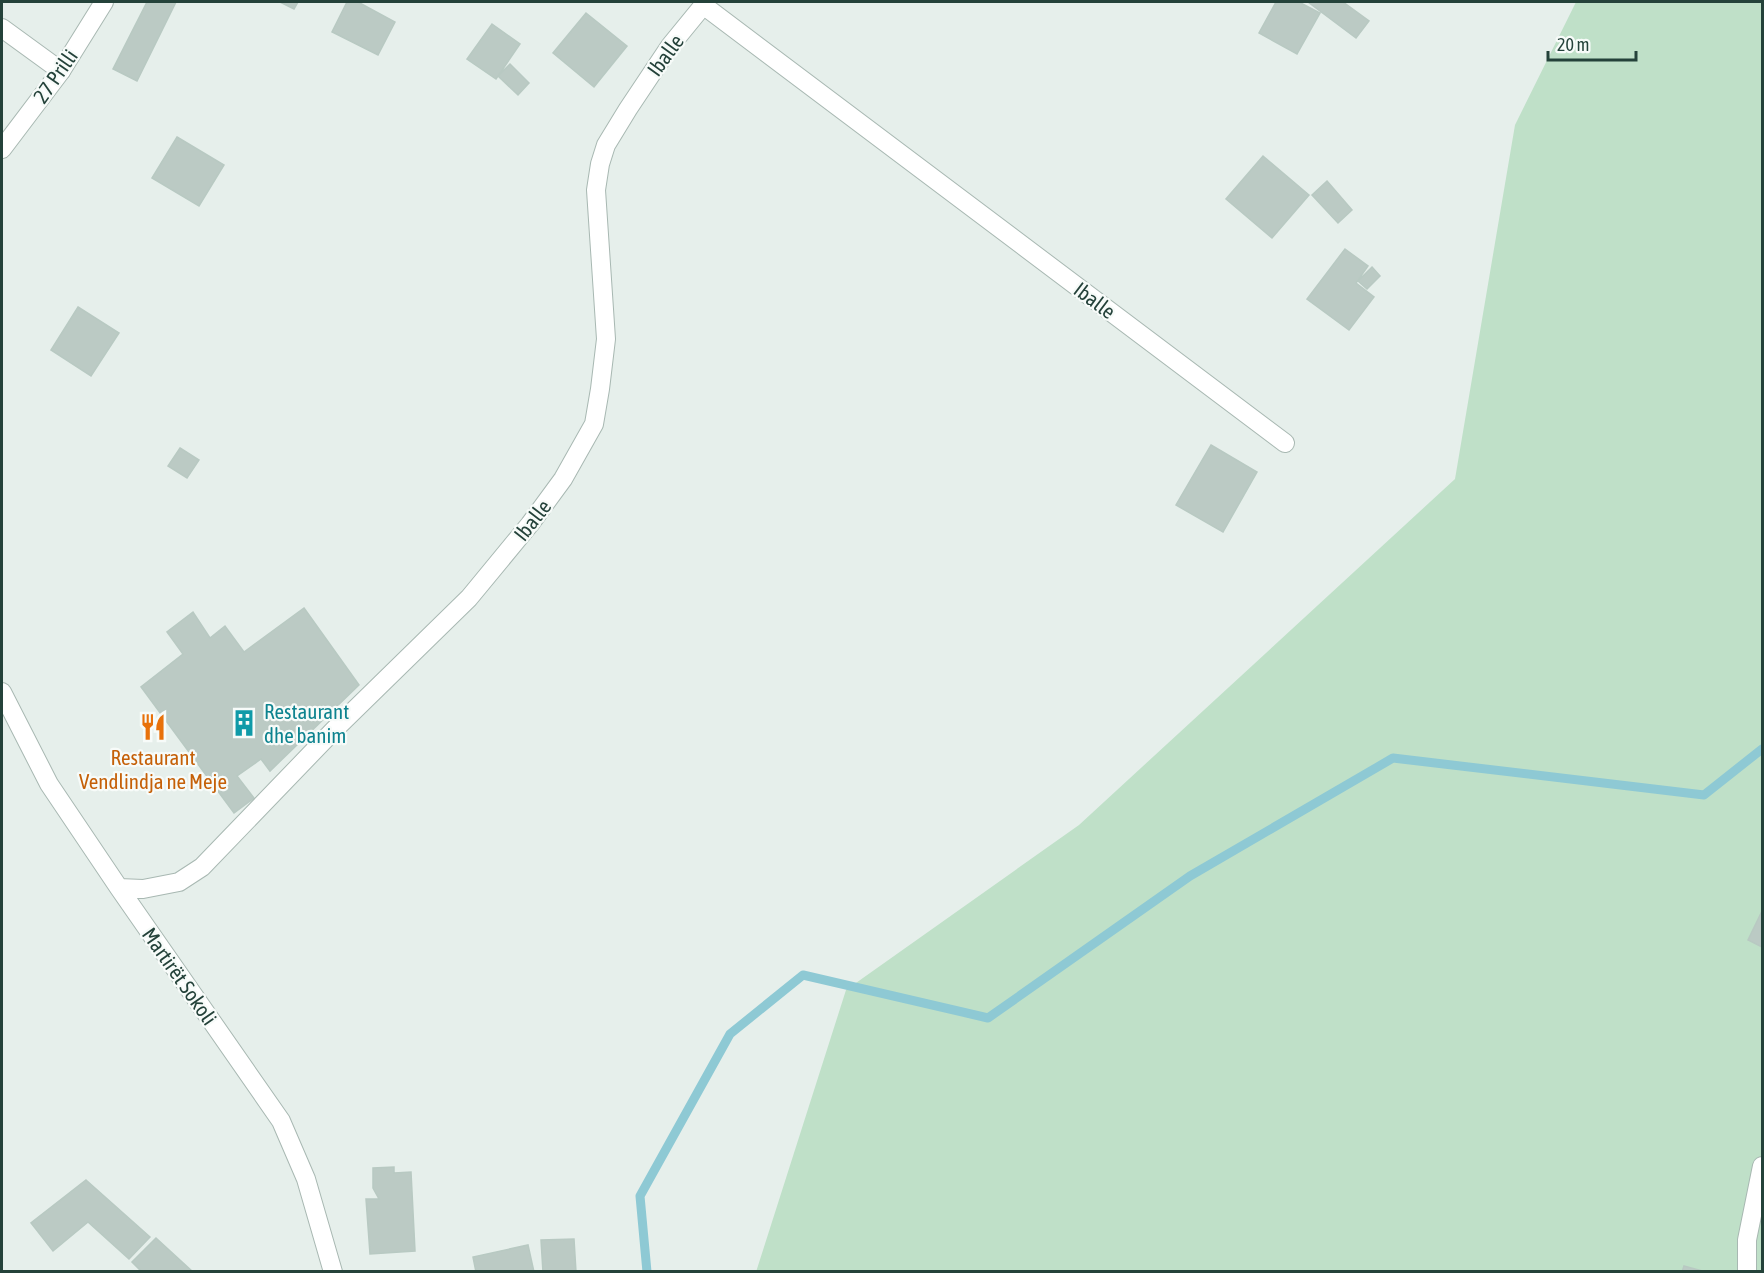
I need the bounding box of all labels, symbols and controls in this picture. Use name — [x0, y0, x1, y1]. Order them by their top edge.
scale bar — [1548, 24, 1636, 62]
street label: Iballe — [642, 30, 688, 80]
text: 20 m — [1557, 34, 1589, 55]
street label: 27 Prilli — [28, 45, 82, 107]
street label: Iballe — [1070, 277, 1120, 323]
street label: Iballe — [509, 495, 555, 545]
place label: Restaurant dhe banim — [264, 699, 349, 747]
building icon: Restaurant dhe banim — [229, 708, 259, 738]
restaurant icon: Restaurant Vendlindja ne Meje — [138, 712, 168, 742]
place label: Restaurant Vendlindja ne Meje — [79, 745, 227, 793]
street label: Martirët Sokoli — [138, 923, 222, 1029]

